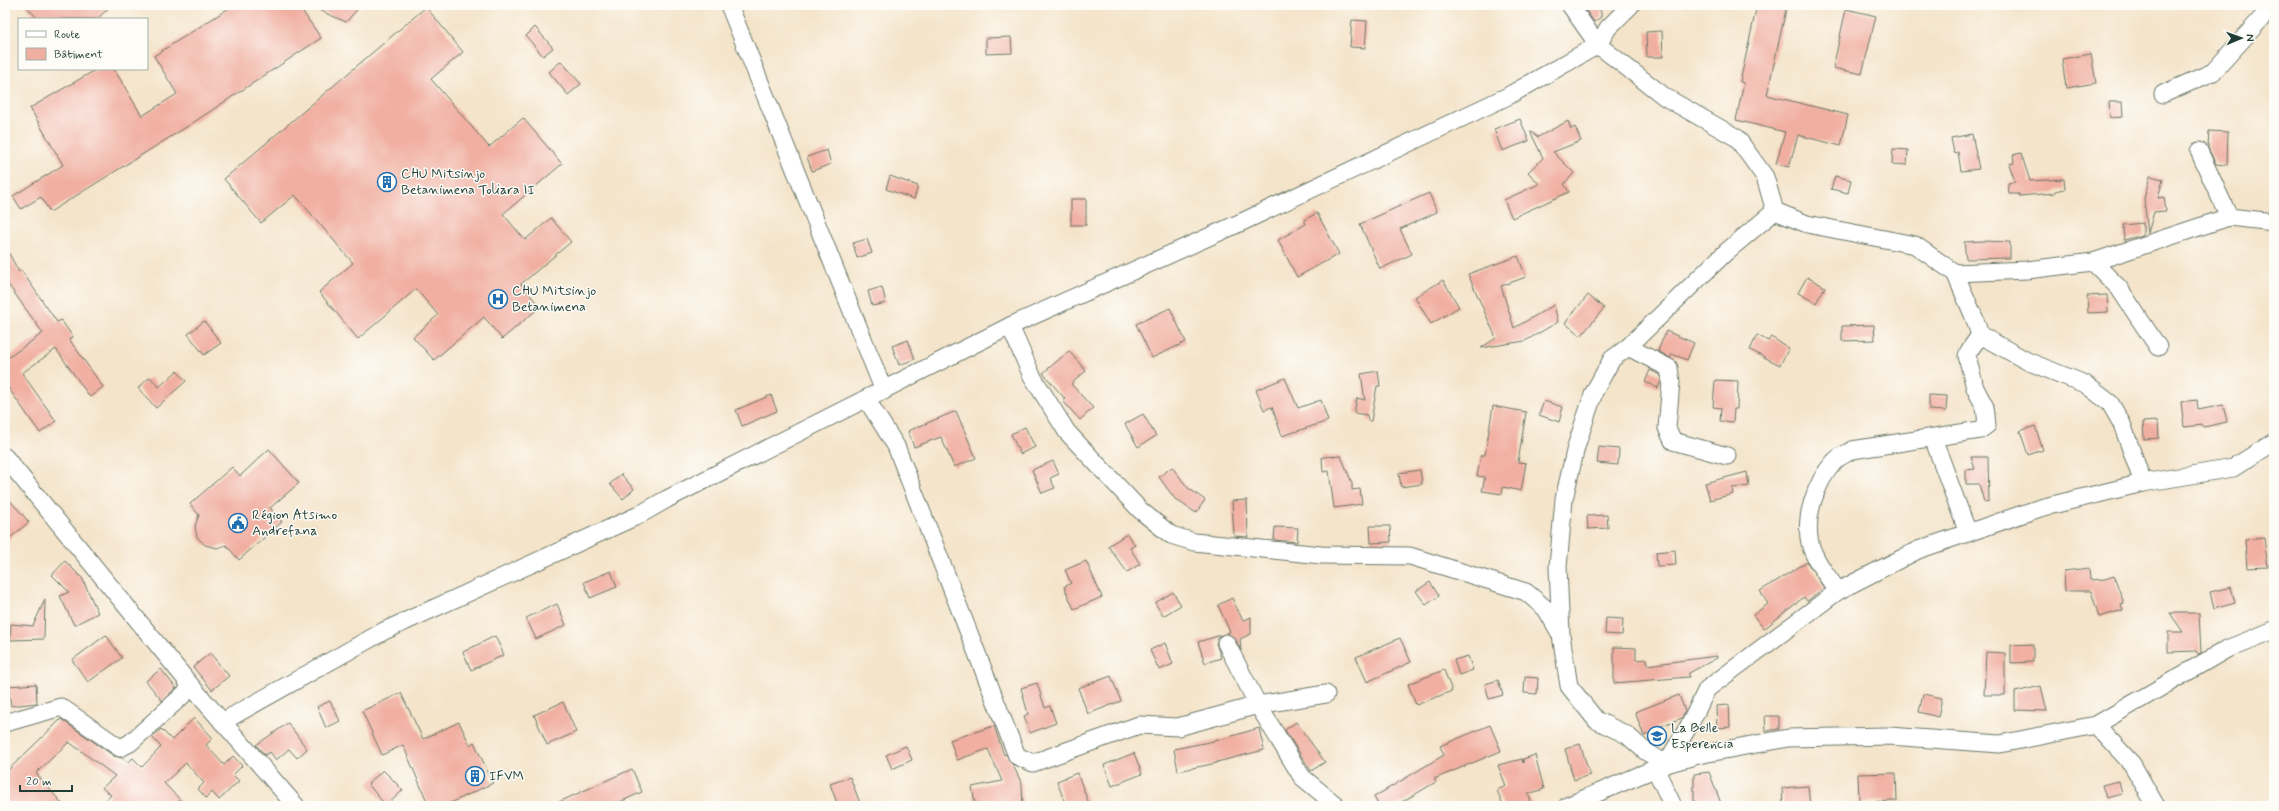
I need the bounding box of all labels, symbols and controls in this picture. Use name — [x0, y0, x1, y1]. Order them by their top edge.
legend — [18, 18, 148, 70]
north arrow — [2221, 18, 2261, 58]
text: Route — [54, 27, 80, 43]
text: N — [2243, 34, 2257, 42]
text: Bâtiment — [54, 47, 103, 63]
place label: CHU Mitsinjo Betanimena Toliara II — [401, 165, 535, 199]
building icon: CHU Mitsinjo Betanimena Toliara II — [376, 171, 398, 193]
place label: CHU Mitsinjo Betanimena — [512, 282, 596, 316]
hospital icon: CHU Mitsinjo Betanimena — [487, 288, 509, 310]
place label: Région Atsimo Andrefana — [252, 506, 337, 540]
public building icon: Région Atsimo Andrefana — [227, 512, 249, 534]
place label: La Belle Esperencia — [1671, 719, 1734, 753]
school or university icon: La Belle Esperencia — [1646, 725, 1668, 747]
building icon: IFVM — [464, 765, 486, 787]
scale bar — [20, 767, 72, 793]
place label: IFVM — [489, 767, 524, 785]
text: 20 m — [26, 774, 52, 790]

